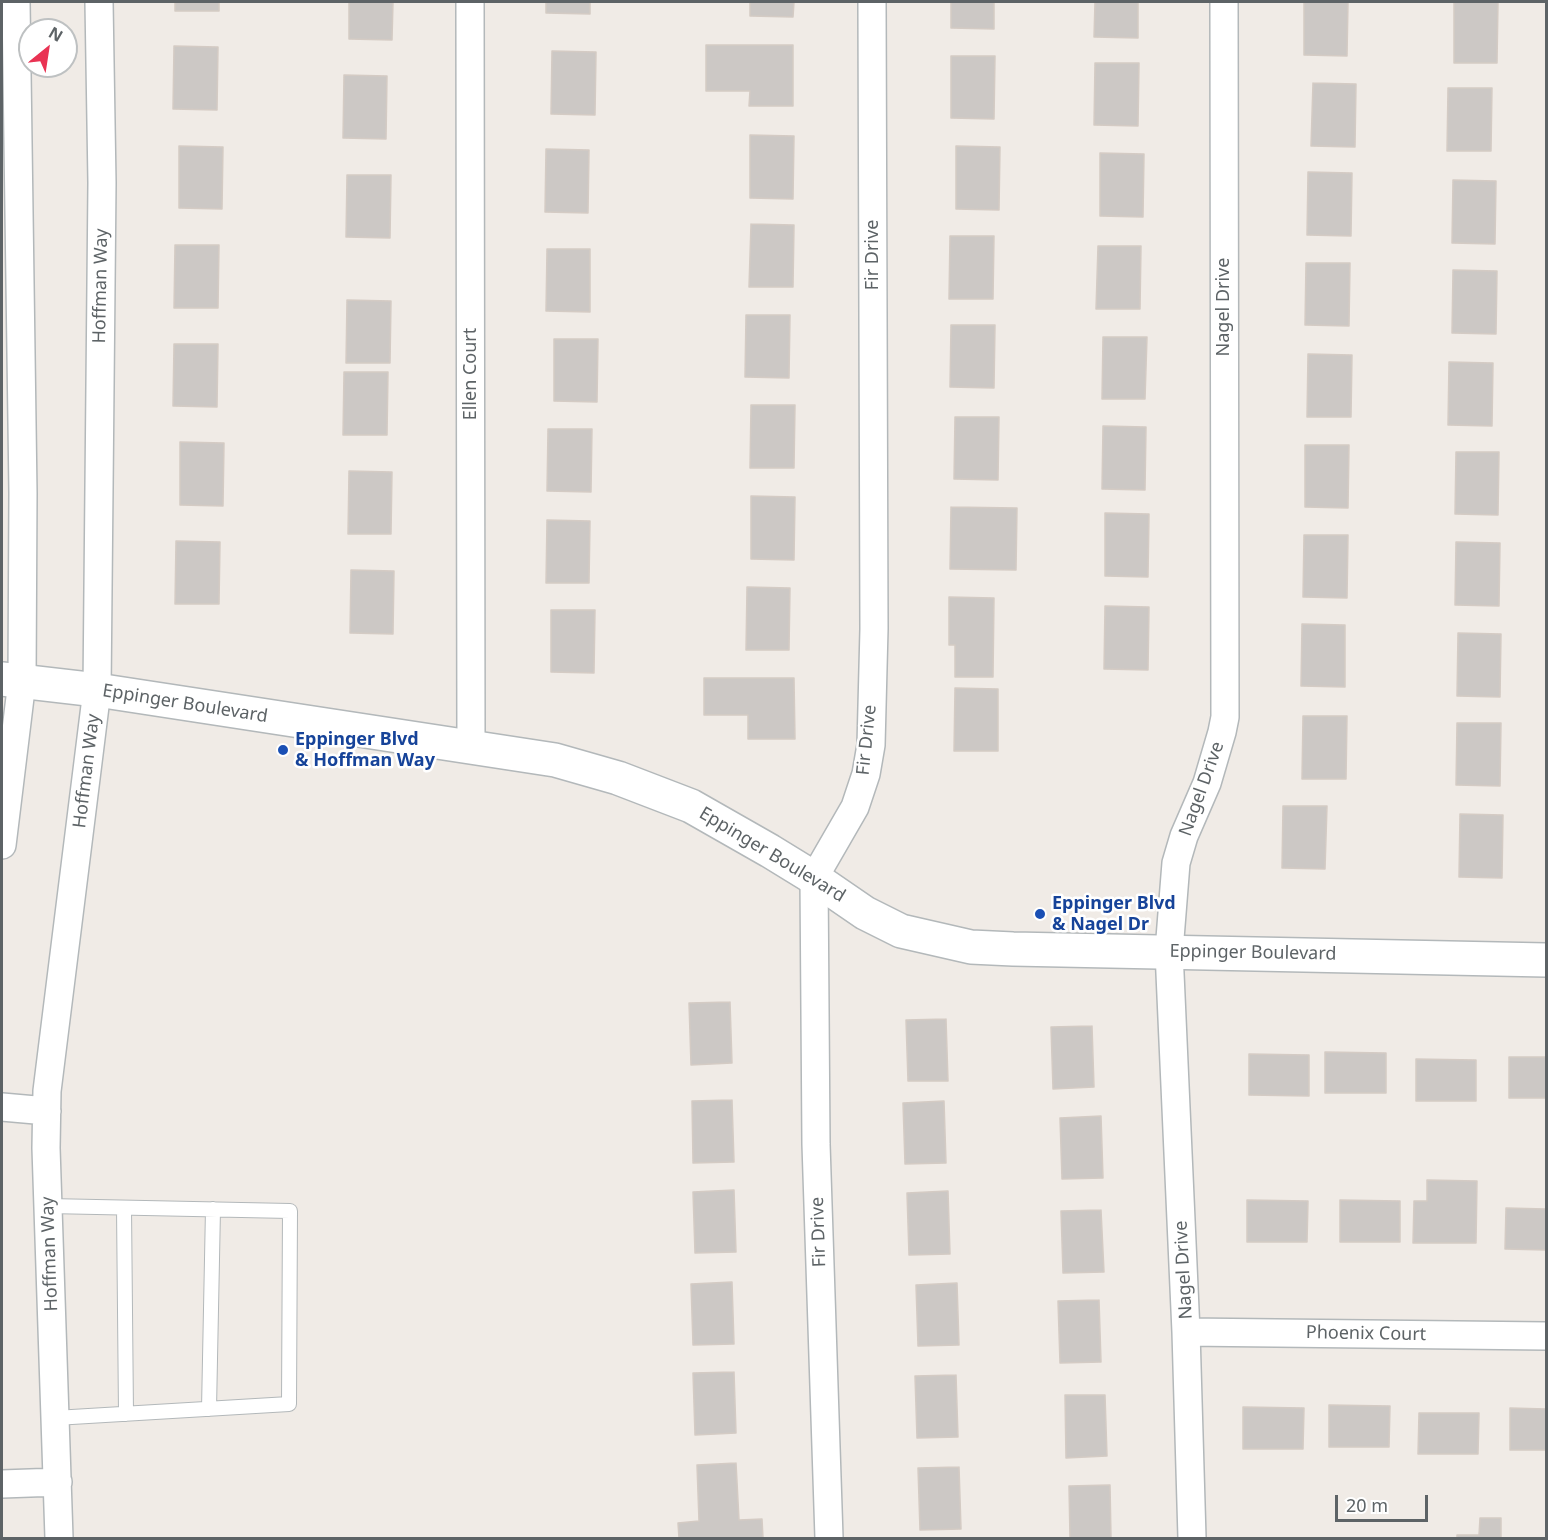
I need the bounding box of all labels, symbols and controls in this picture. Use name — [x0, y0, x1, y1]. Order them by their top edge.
north arrow — [18, 18, 78, 78]
text: N — [45, 21, 67, 47]
street label: Fir Drive — [862, 220, 884, 290]
street label: Hoffman Way — [89, 228, 113, 344]
street label: Nagel Drive — [1213, 258, 1235, 356]
street label: Ellen Court — [460, 328, 482, 420]
street label: Eppinger Boulevard — [101, 680, 269, 728]
street label: Fir Drive — [853, 704, 881, 776]
street label: Hoffman Way — [69, 713, 105, 829]
place label: Eppinger Blvd & Hoffman Way — [295, 729, 435, 771]
street label: Nagel Drive — [1175, 739, 1229, 839]
marker: Eppinger Blvd & Hoffman Way — [276, 743, 290, 757]
street label: Eppinger Boulevard — [695, 803, 849, 907]
place label: Eppinger Blvd & Nagel Dr — [1052, 893, 1176, 936]
marker: Eppinger Blvd & Nagel Dr — [1033, 907, 1047, 921]
street label: Eppinger Boulevard — [1169, 941, 1337, 965]
street label: Hoffman Way — [37, 1196, 63, 1312]
street label: Fir Drive — [807, 1196, 831, 1268]
street label: Nagel Drive — [1171, 1220, 1197, 1320]
street label: Phoenix Court — [1306, 1322, 1426, 1346]
scale bar — [1338, 1483, 1431, 1521]
text: 20 m — [1346, 1493, 1388, 1517]

